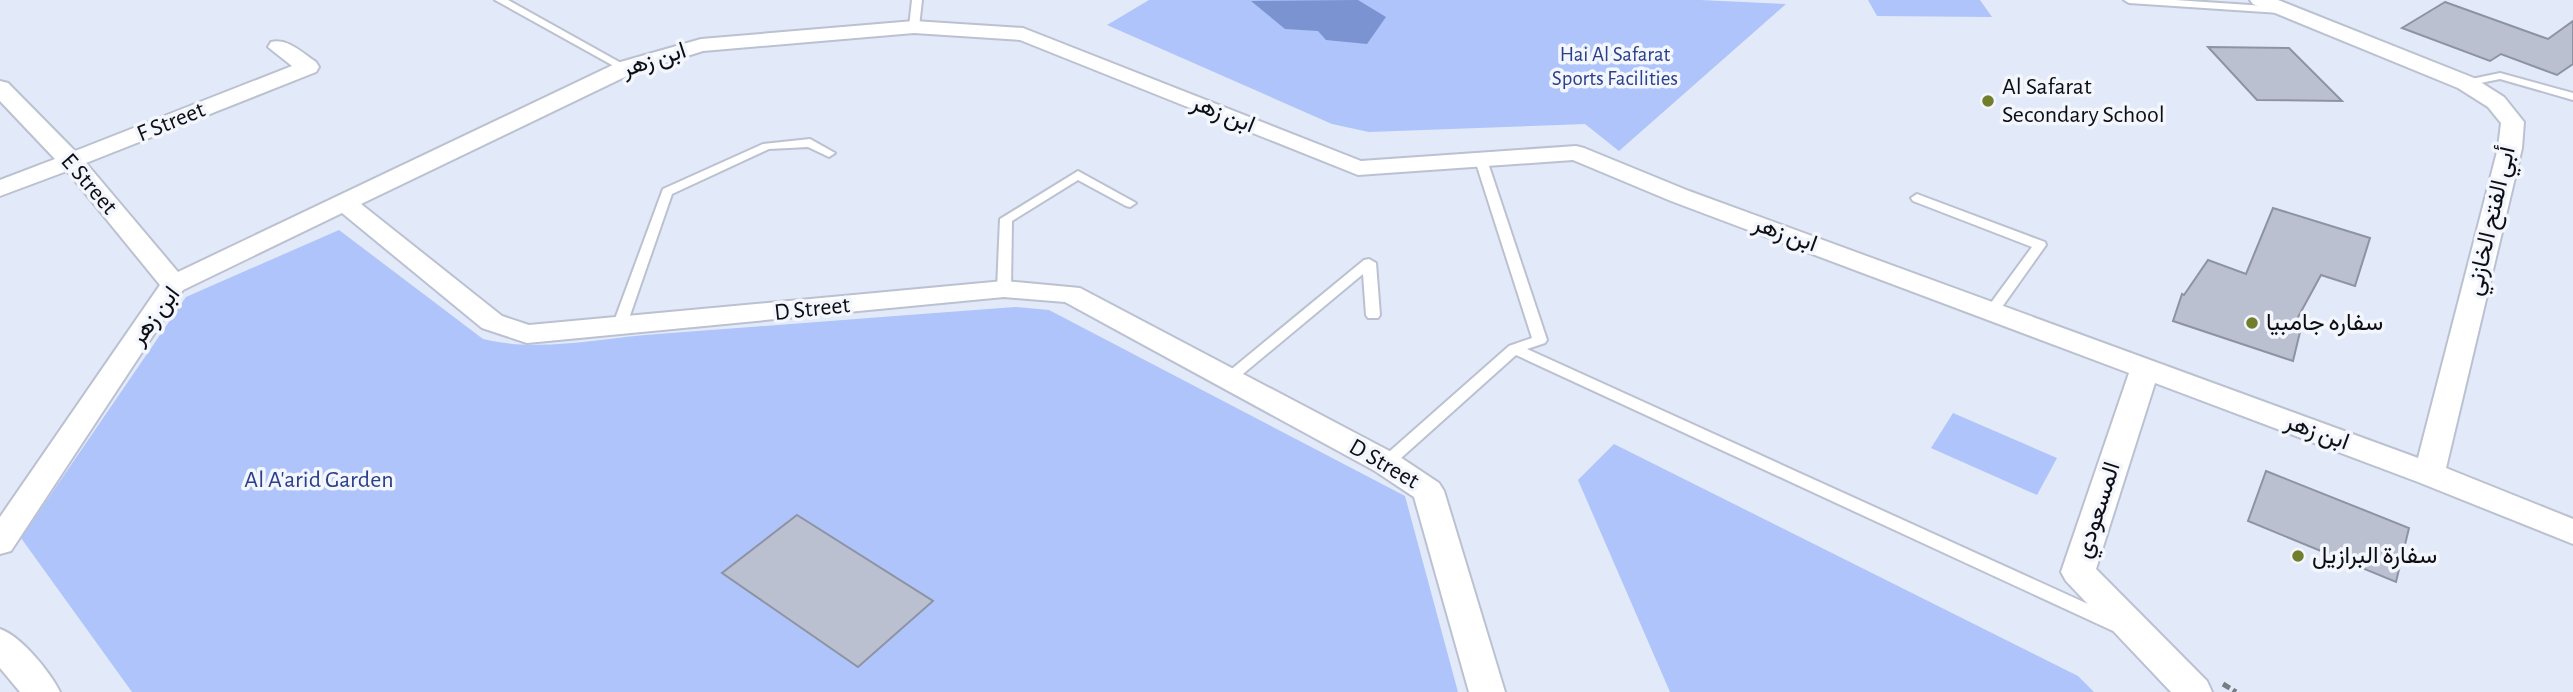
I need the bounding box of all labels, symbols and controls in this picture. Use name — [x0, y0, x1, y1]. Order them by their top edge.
street label: ابن زهر — [618, 38, 690, 84]
park label: Hai Al Safarat Sports Facilities — [1552, 44, 1678, 89]
place label: Al Safarat Secondary School — [2002, 75, 2165, 127]
street label: ابن زهر — [1186, 90, 1258, 139]
marker: Al Safarat Secondary School — [1980, 93, 1996, 109]
street label: F Street — [134, 97, 209, 146]
street label: أبي الفتح الخازني — [2459, 143, 2526, 299]
street label: E Street — [56, 149, 122, 219]
street label: ابن زهر — [1748, 211, 1820, 258]
street label: ابن زهر — [125, 282, 186, 352]
street label: D Street — [773, 293, 851, 325]
place label: سفاره جامبيا — [2266, 311, 2383, 337]
marker: سفاره جامبيا — [2244, 315, 2260, 331]
street label: ابن زهر — [2280, 409, 2352, 456]
street label: D Street — [1345, 435, 1423, 494]
street label: المسعودي — [2071, 459, 2130, 563]
park label: Al A'arid Garden — [244, 468, 394, 492]
place label: سفارة البرازيل — [2312, 544, 2437, 570]
marker: سفارة البرازيل — [2290, 548, 2306, 564]

